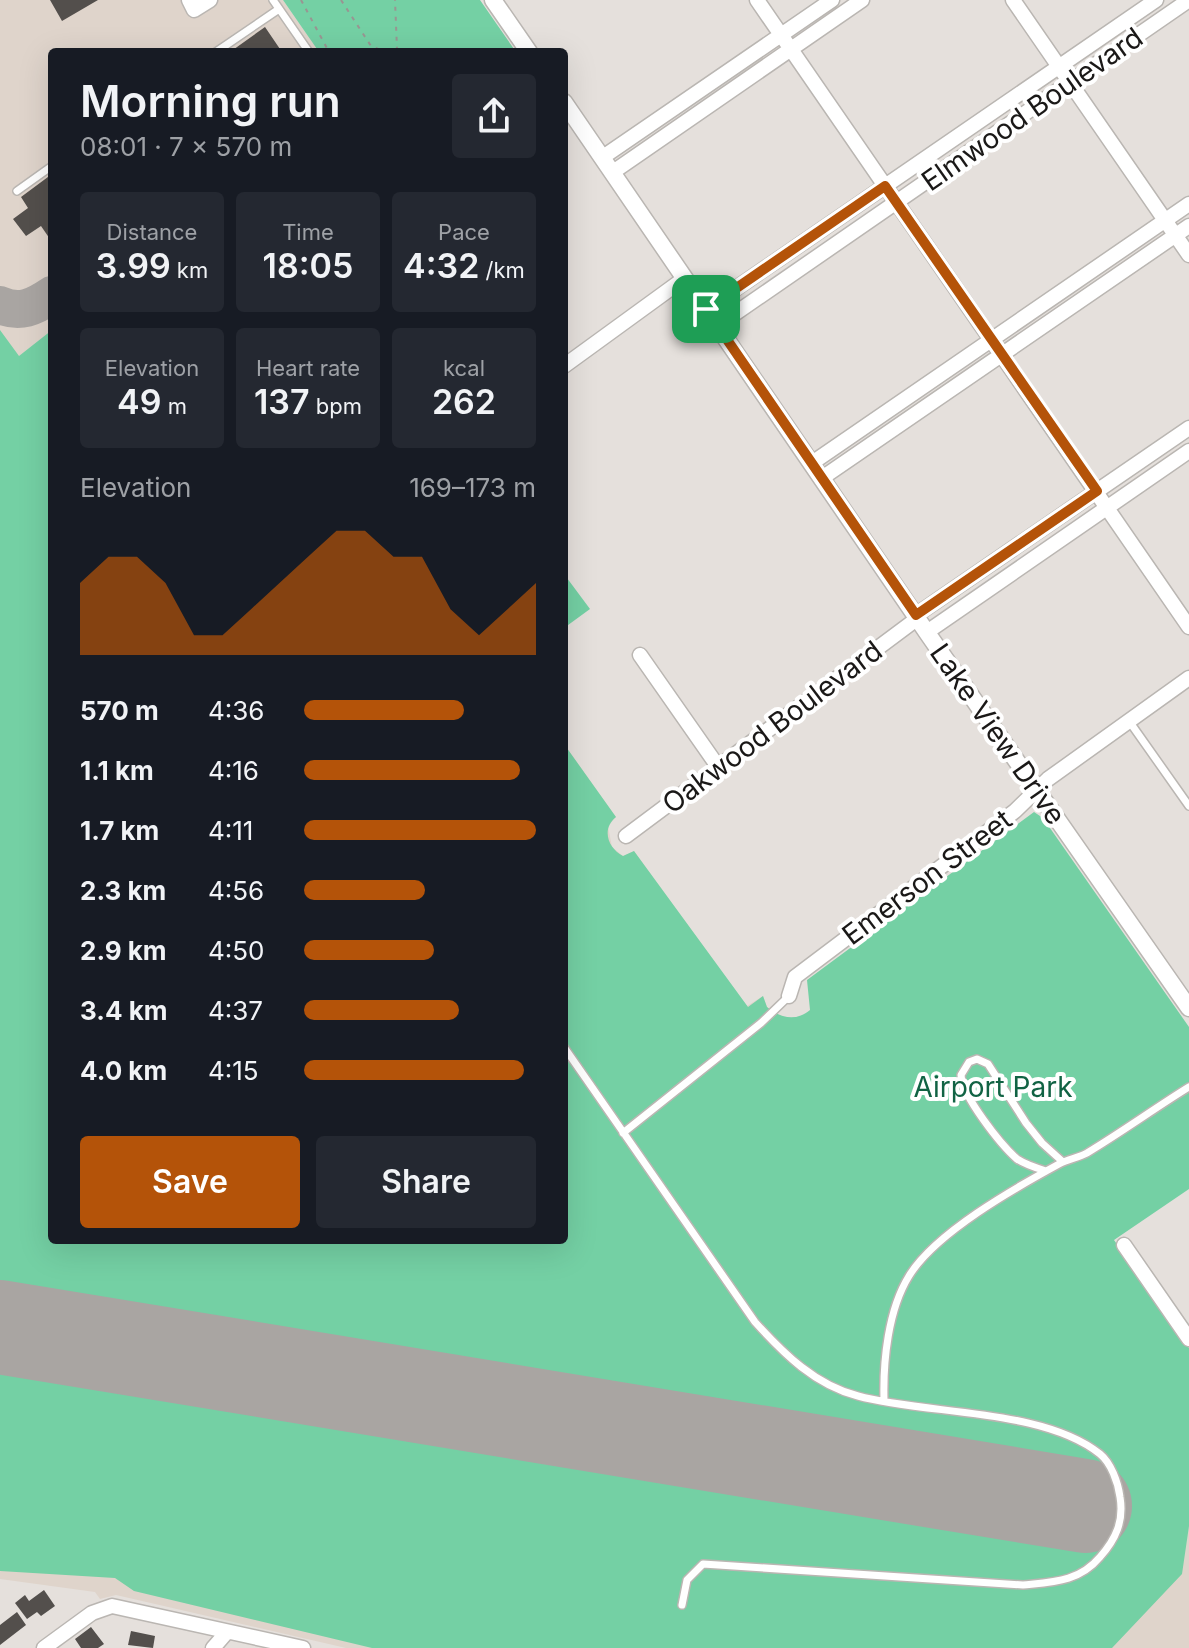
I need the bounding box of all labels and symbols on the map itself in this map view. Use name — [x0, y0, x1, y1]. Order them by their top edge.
street label: Elmwood Boulevard — [915, 20, 1149, 198]
pin — [672, 275, 740, 343]
street label: Oakwood Boulevard — [655, 633, 889, 821]
street label: Lake View Drive — [923, 637, 1073, 831]
street label: Emerson Street — [836, 802, 1018, 952]
park label: Airport Park — [913, 1070, 1073, 1104]

